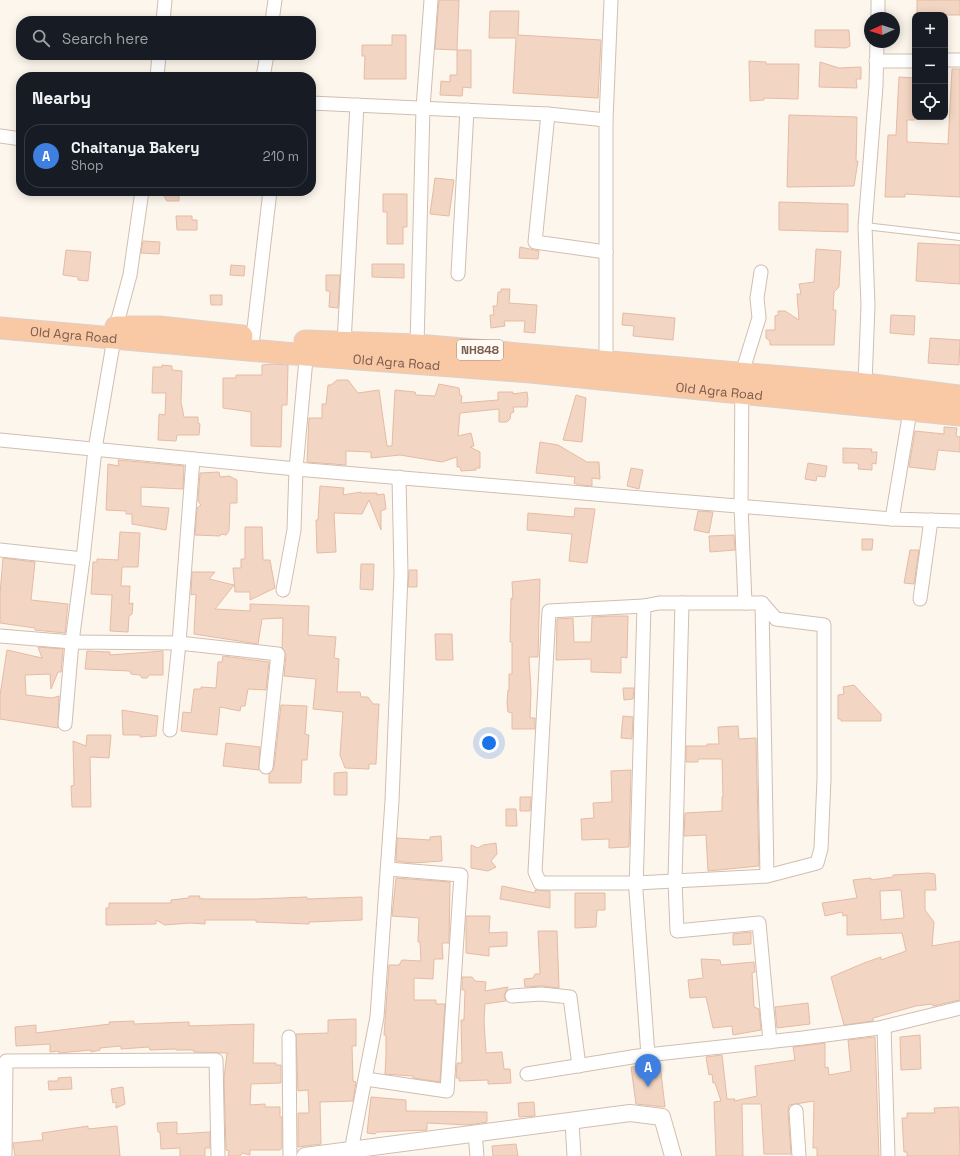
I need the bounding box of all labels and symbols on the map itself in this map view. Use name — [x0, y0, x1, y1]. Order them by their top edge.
north arrow — [864, 12, 900, 48]
street label: Old Agra Road — [29, 323, 118, 347]
road number: NH848 — [457, 340, 503, 360]
street label: Old Agra Road — [352, 351, 441, 374]
street label: Old Agra Road — [675, 379, 764, 404]
your location — [479, 733, 499, 753]
pin: A — [635, 1054, 661, 1087]

